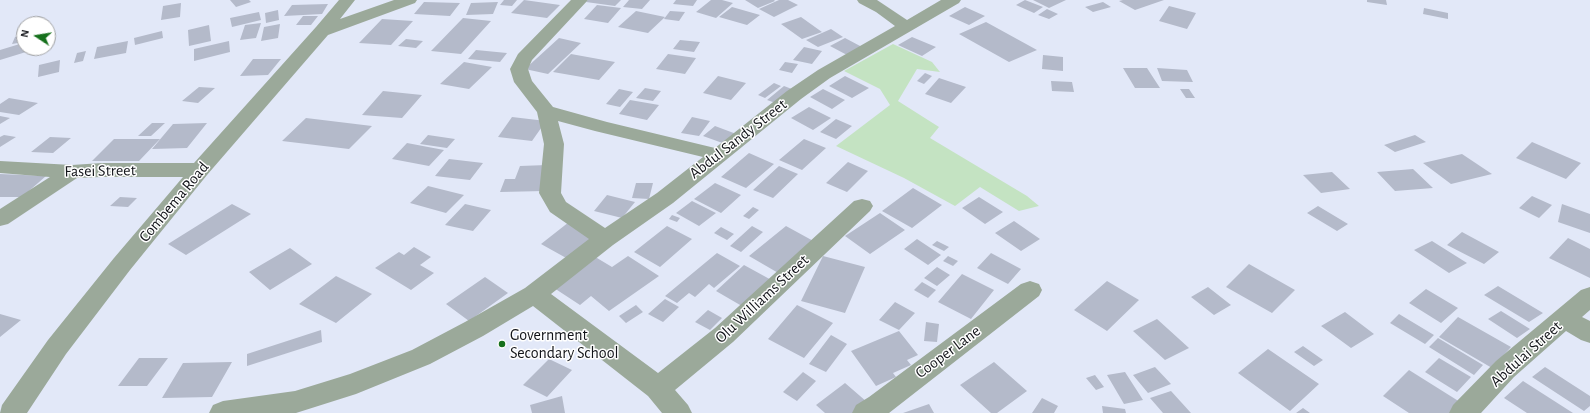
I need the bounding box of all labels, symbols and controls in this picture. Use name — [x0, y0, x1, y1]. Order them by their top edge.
north arrow — [16, 16, 56, 56]
text: N — [19, 29, 31, 38]
street label: Abdul Sandy Street — [685, 95, 791, 183]
street label: Combema Road — [135, 158, 213, 246]
street label: Fasei Street — [64, 161, 136, 181]
street label: Olu Williams Street — [711, 251, 813, 347]
street label: Abdulai Street — [1486, 317, 1566, 391]
street label: Cooper Lane — [912, 321, 984, 383]
place label: Government Secondary School — [510, 325, 618, 363]
marker: Government Secondary School — [497, 339, 507, 349]

